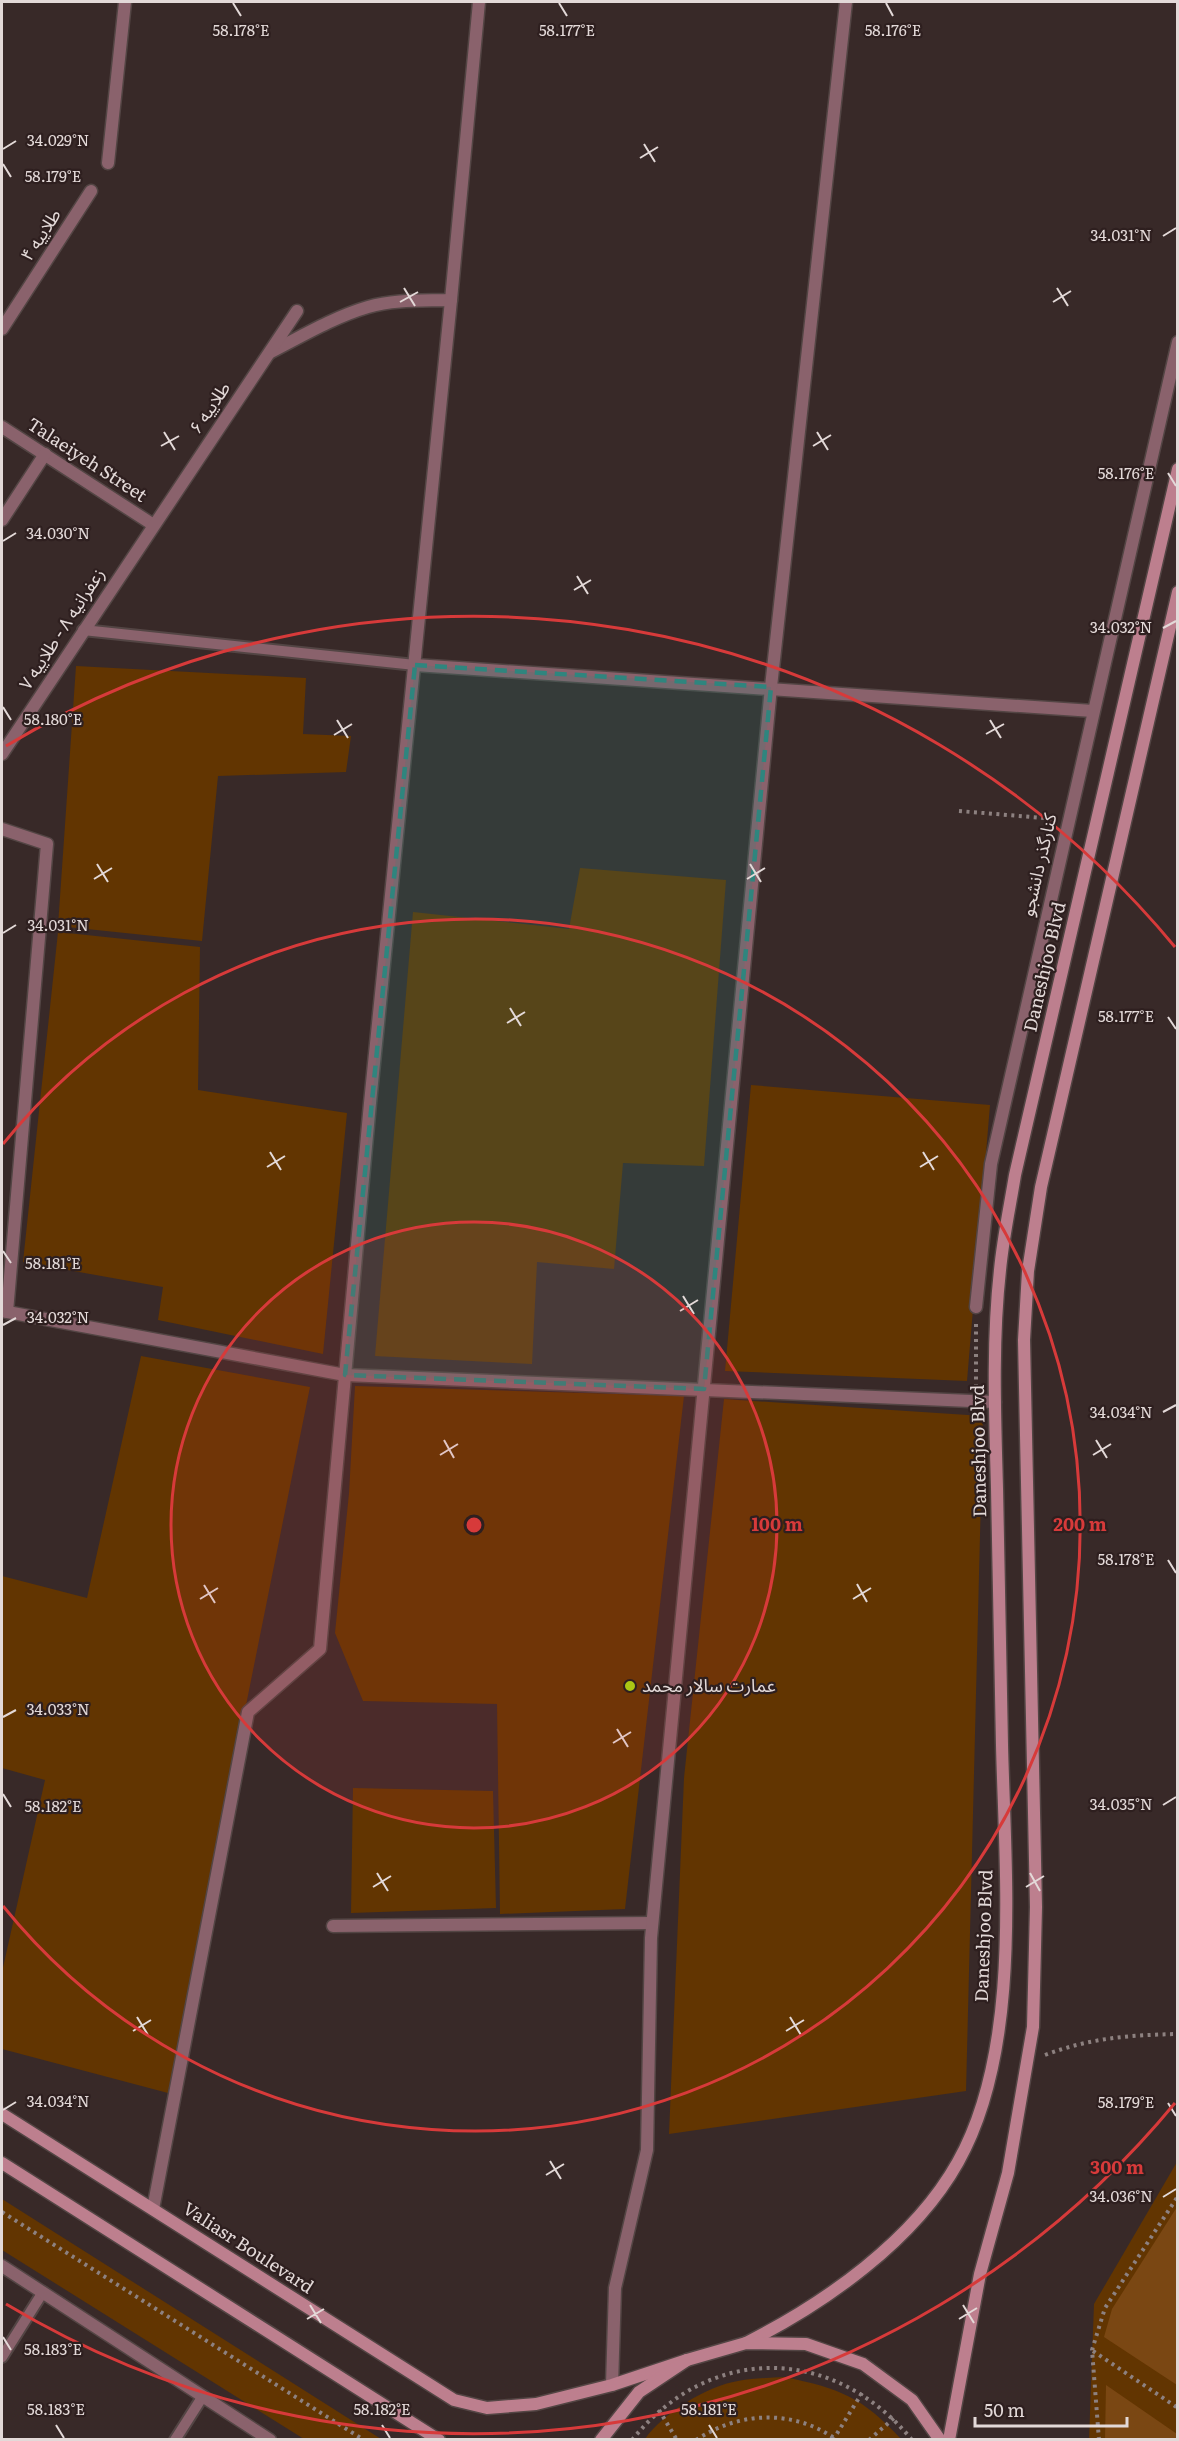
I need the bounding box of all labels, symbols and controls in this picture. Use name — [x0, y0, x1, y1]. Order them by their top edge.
text: 58.178°E — [213, 18, 269, 41]
text: 58.177°E — [539, 18, 595, 41]
text: 58.176°E — [865, 18, 921, 41]
text: 34.029°N — [27, 128, 89, 151]
text: 58.179°E — [25, 164, 81, 187]
street label: طلاییه ۴ — [13, 203, 67, 266]
text: 34.031°N — [1090, 223, 1152, 246]
street label: طلاییه ۶ — [181, 376, 236, 439]
street label: Talaeiyeh Street — [23, 410, 154, 508]
text: 58.176°E — [1098, 461, 1154, 484]
text: 34.030°N — [26, 521, 90, 544]
street label: زعفرانیه ۸ - طلاییه ۷ — [11, 562, 110, 694]
text: 34.032°N — [1090, 615, 1152, 638]
text: 58.180°E — [24, 707, 82, 730]
street label: کنارگذر دانشجو — [1013, 810, 1063, 919]
street label: Daneshjoo Blvd — [1015, 899, 1072, 1034]
text: 34.031°N — [27, 913, 89, 936]
text: 58.177°E — [1098, 1004, 1154, 1027]
text: 58.181°E — [25, 1251, 81, 1274]
text: 34.032°N — [27, 1305, 89, 1328]
street label: Daneshjoo Blvd — [963, 1384, 992, 1518]
text: 34.034°N — [1089, 1400, 1153, 1423]
text: 100 m — [751, 1510, 803, 1537]
text: 200 m — [1053, 1510, 1107, 1537]
centre of rings — [464, 1515, 484, 1535]
text: 58.178°E — [1098, 1547, 1154, 1570]
place label: عمارت سالار محمد — [642, 1671, 776, 1698]
marker: عمارت سالار محمد — [623, 1679, 637, 1693]
text: 34.033°N — [26, 1697, 90, 1720]
text: 34.035°N — [1090, 1792, 1152, 1815]
text: 58.182°E — [24, 1794, 82, 1817]
street label: Daneshjoo Blvd — [967, 1869, 998, 2003]
text: 34.034°N — [26, 2089, 90, 2112]
text: 58.179°E — [1098, 2090, 1154, 2113]
text: 300 m — [1090, 2153, 1144, 2180]
text: 34.036°N — [1089, 2184, 1153, 2207]
street label: Valiasr Boulevard — [178, 2194, 320, 2299]
text: 58.183°E — [24, 2337, 82, 2360]
scale bar — [975, 2390, 1126, 2428]
text: 50 m — [984, 2396, 1025, 2423]
text: 58.183°E — [27, 2397, 85, 2420]
text: 58.182°E — [353, 2397, 411, 2420]
text: 58.181°E — [681, 2397, 737, 2420]

